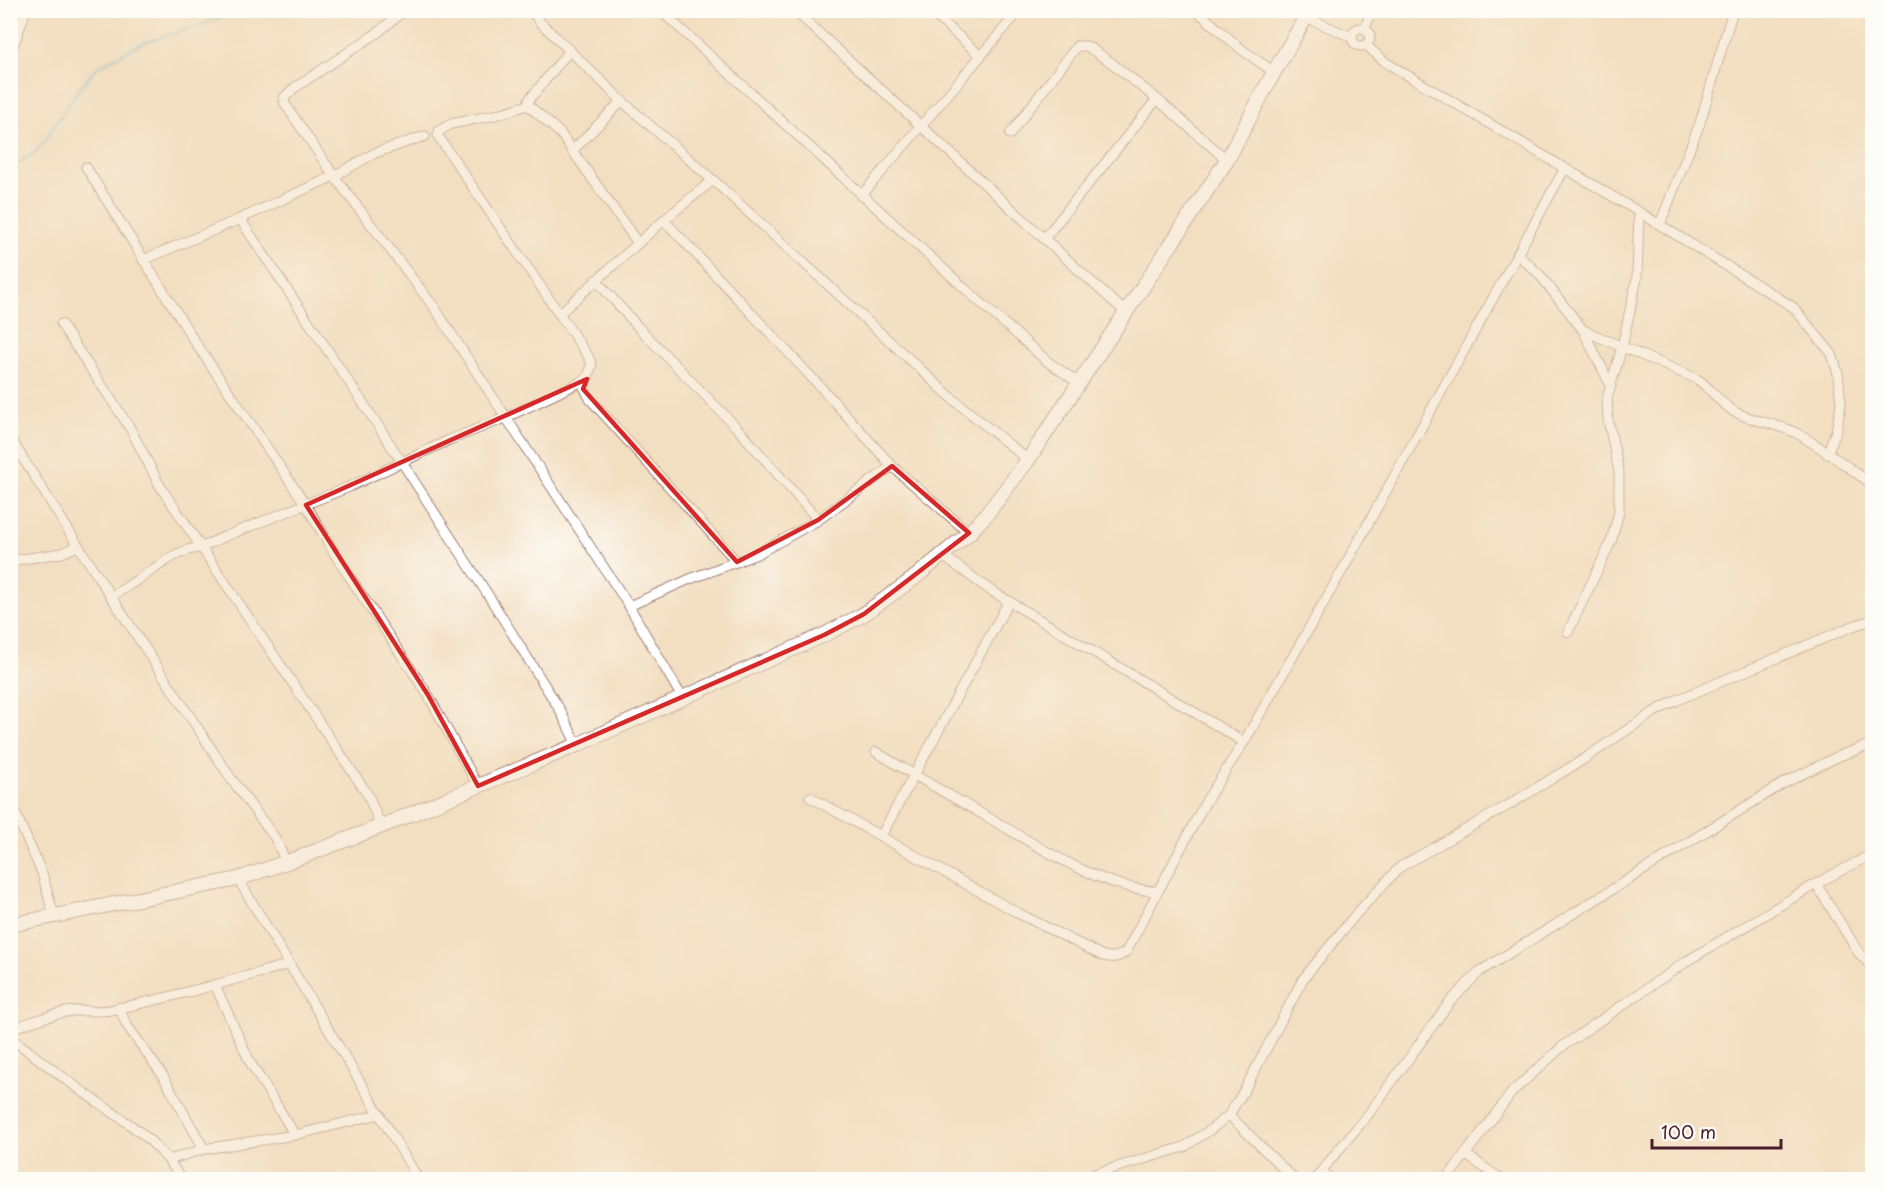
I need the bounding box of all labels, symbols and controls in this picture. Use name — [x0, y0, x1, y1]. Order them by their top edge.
scale bar — [1652, 1112, 1781, 1150]
text: 100 m — [1661, 1118, 1716, 1145]

